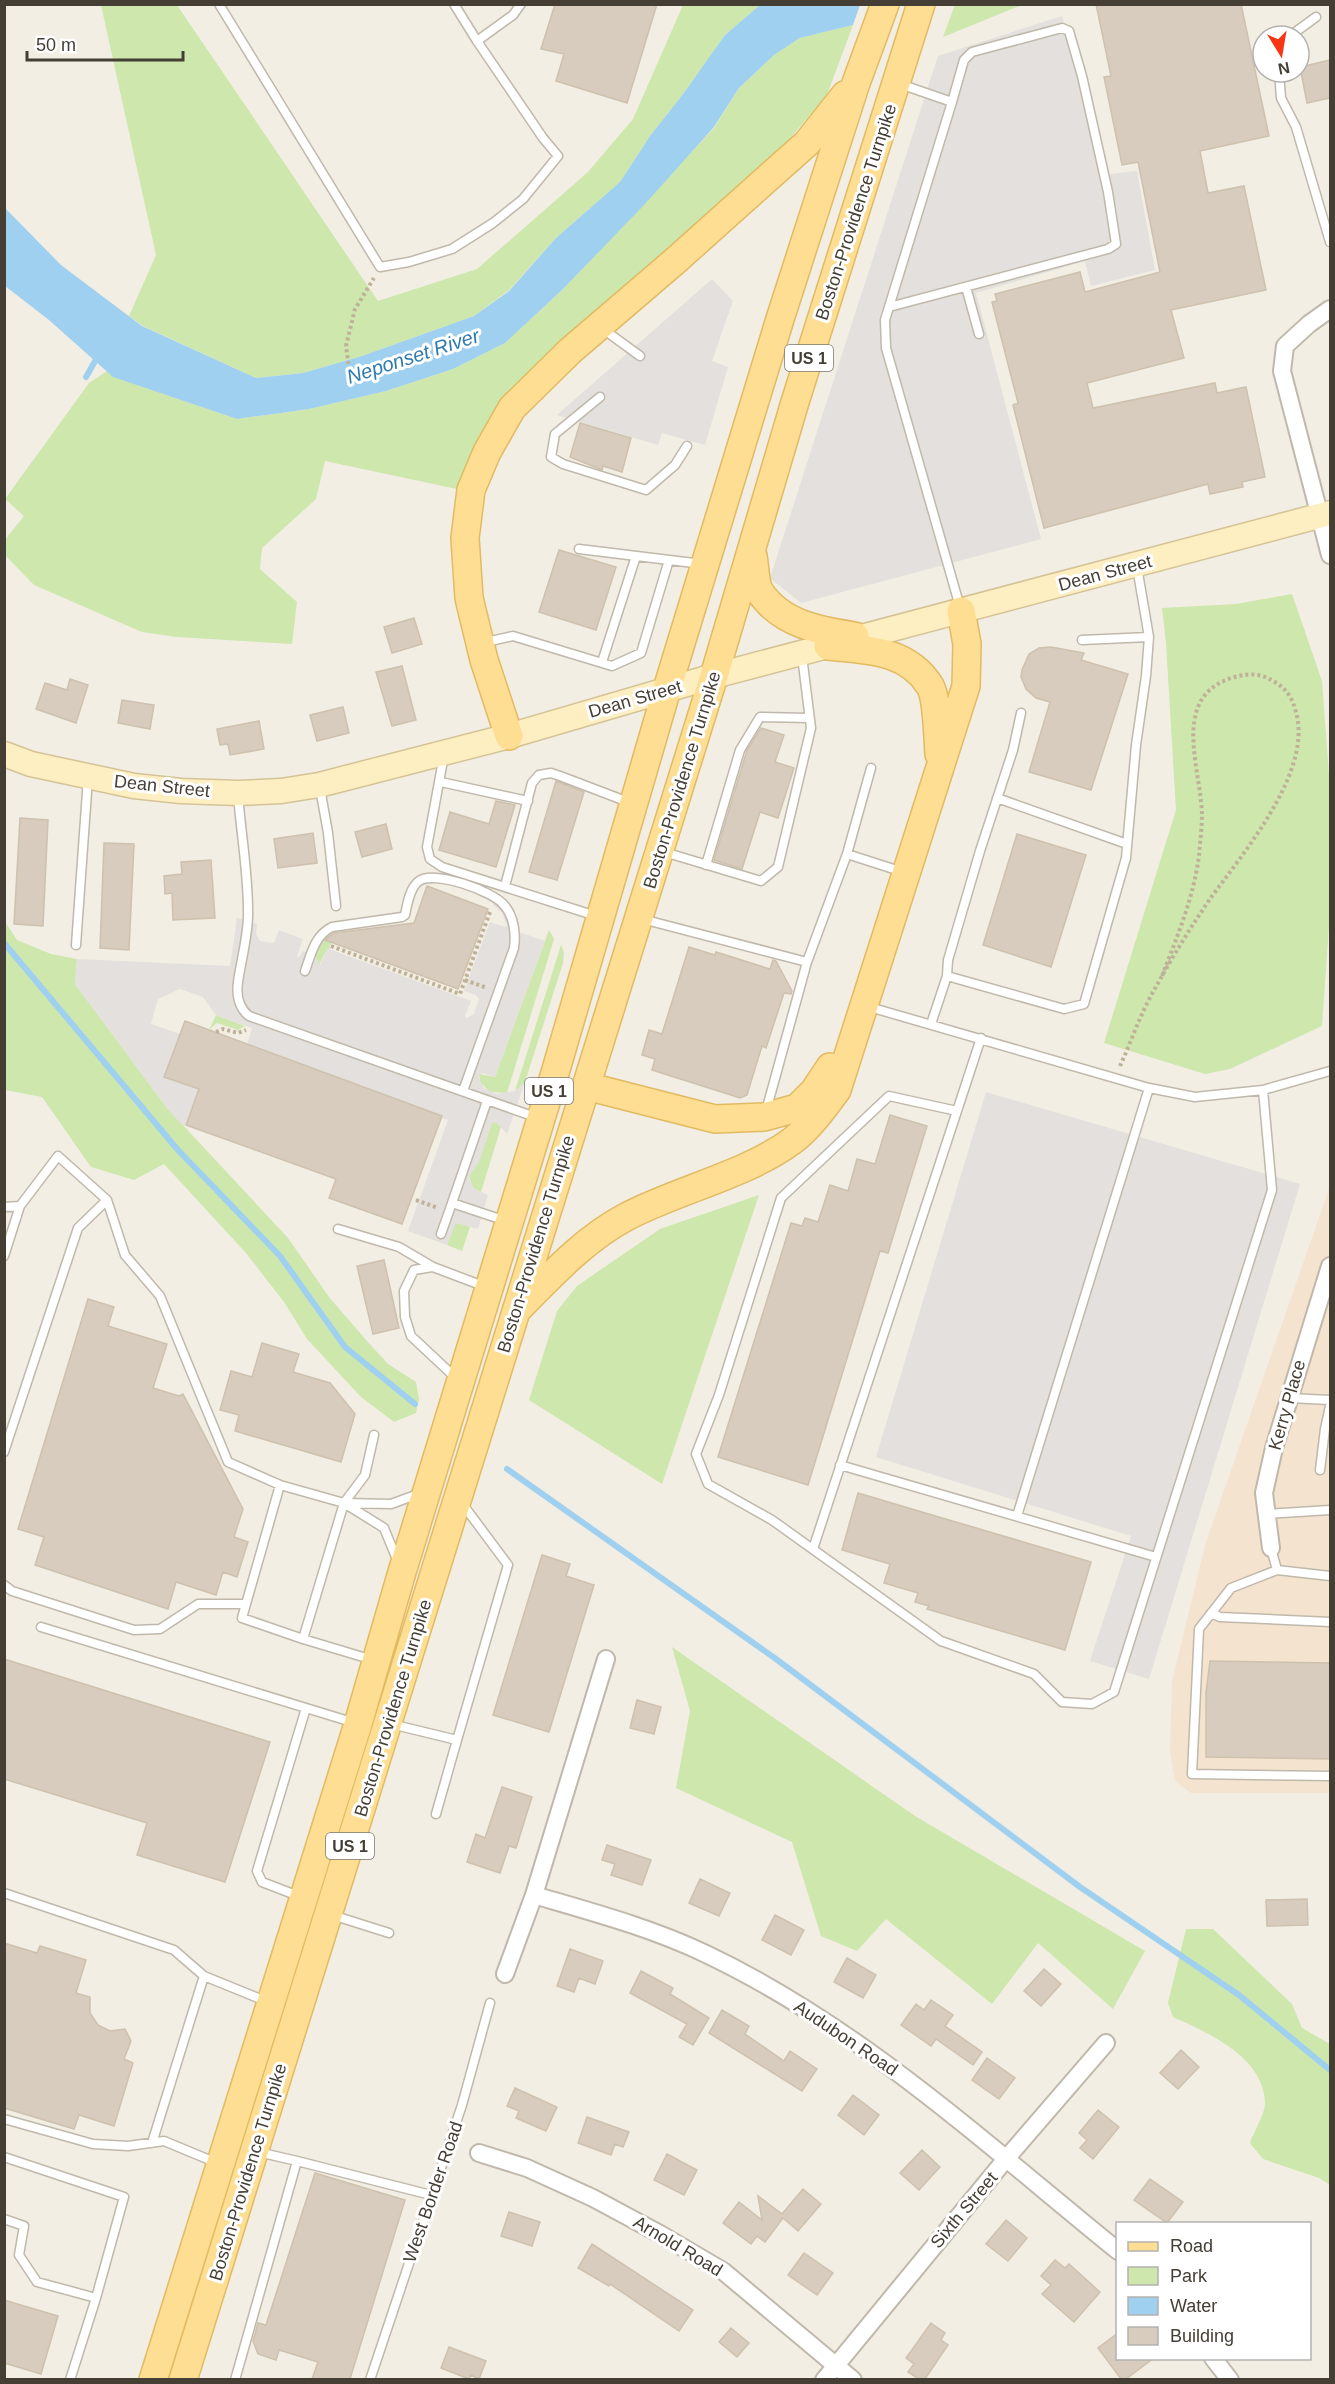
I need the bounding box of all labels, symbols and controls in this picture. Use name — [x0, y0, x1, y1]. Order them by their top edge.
scale bar — [27, 24, 183, 62]
north arrow — [1251, 24, 1311, 84]
text: 50 m — [36, 35, 76, 55]
text: N — [1276, 59, 1291, 78]
street label: Boston-Providence Turnpike — [812, 101, 900, 323]
water label: Neponset River — [344, 324, 483, 388]
road number: US 1 — [785, 345, 833, 371]
street label: Dean Street — [1056, 551, 1154, 595]
street label: Boston-Providence Turnpike — [639, 669, 725, 891]
street label: Dean Street — [586, 676, 684, 722]
street label: Dean Street — [113, 771, 211, 801]
road number: US 1 — [525, 1078, 573, 1104]
street label: Boston-Providence Turnpike — [493, 1133, 579, 1355]
street label: Kerry Place — [1265, 1358, 1309, 1452]
street label: Boston-Providence Turnpike — [350, 1597, 436, 1819]
road number: US 1 — [326, 1833, 374, 1859]
street label: Audubon Road — [791, 1996, 901, 2080]
street label: Boston-Providence Turnpike — [205, 2061, 291, 2283]
street label: West Border Road — [399, 2119, 467, 2265]
street label: Sixth Street — [926, 2168, 1002, 2252]
street label: Arnold Road — [630, 2212, 726, 2280]
legend — [1116, 2222, 1311, 2360]
text: Road — [1170, 2236, 1213, 2256]
text: Park — [1170, 2266, 1208, 2286]
text: Water — [1170, 2296, 1217, 2316]
text: Building — [1170, 2326, 1234, 2346]

